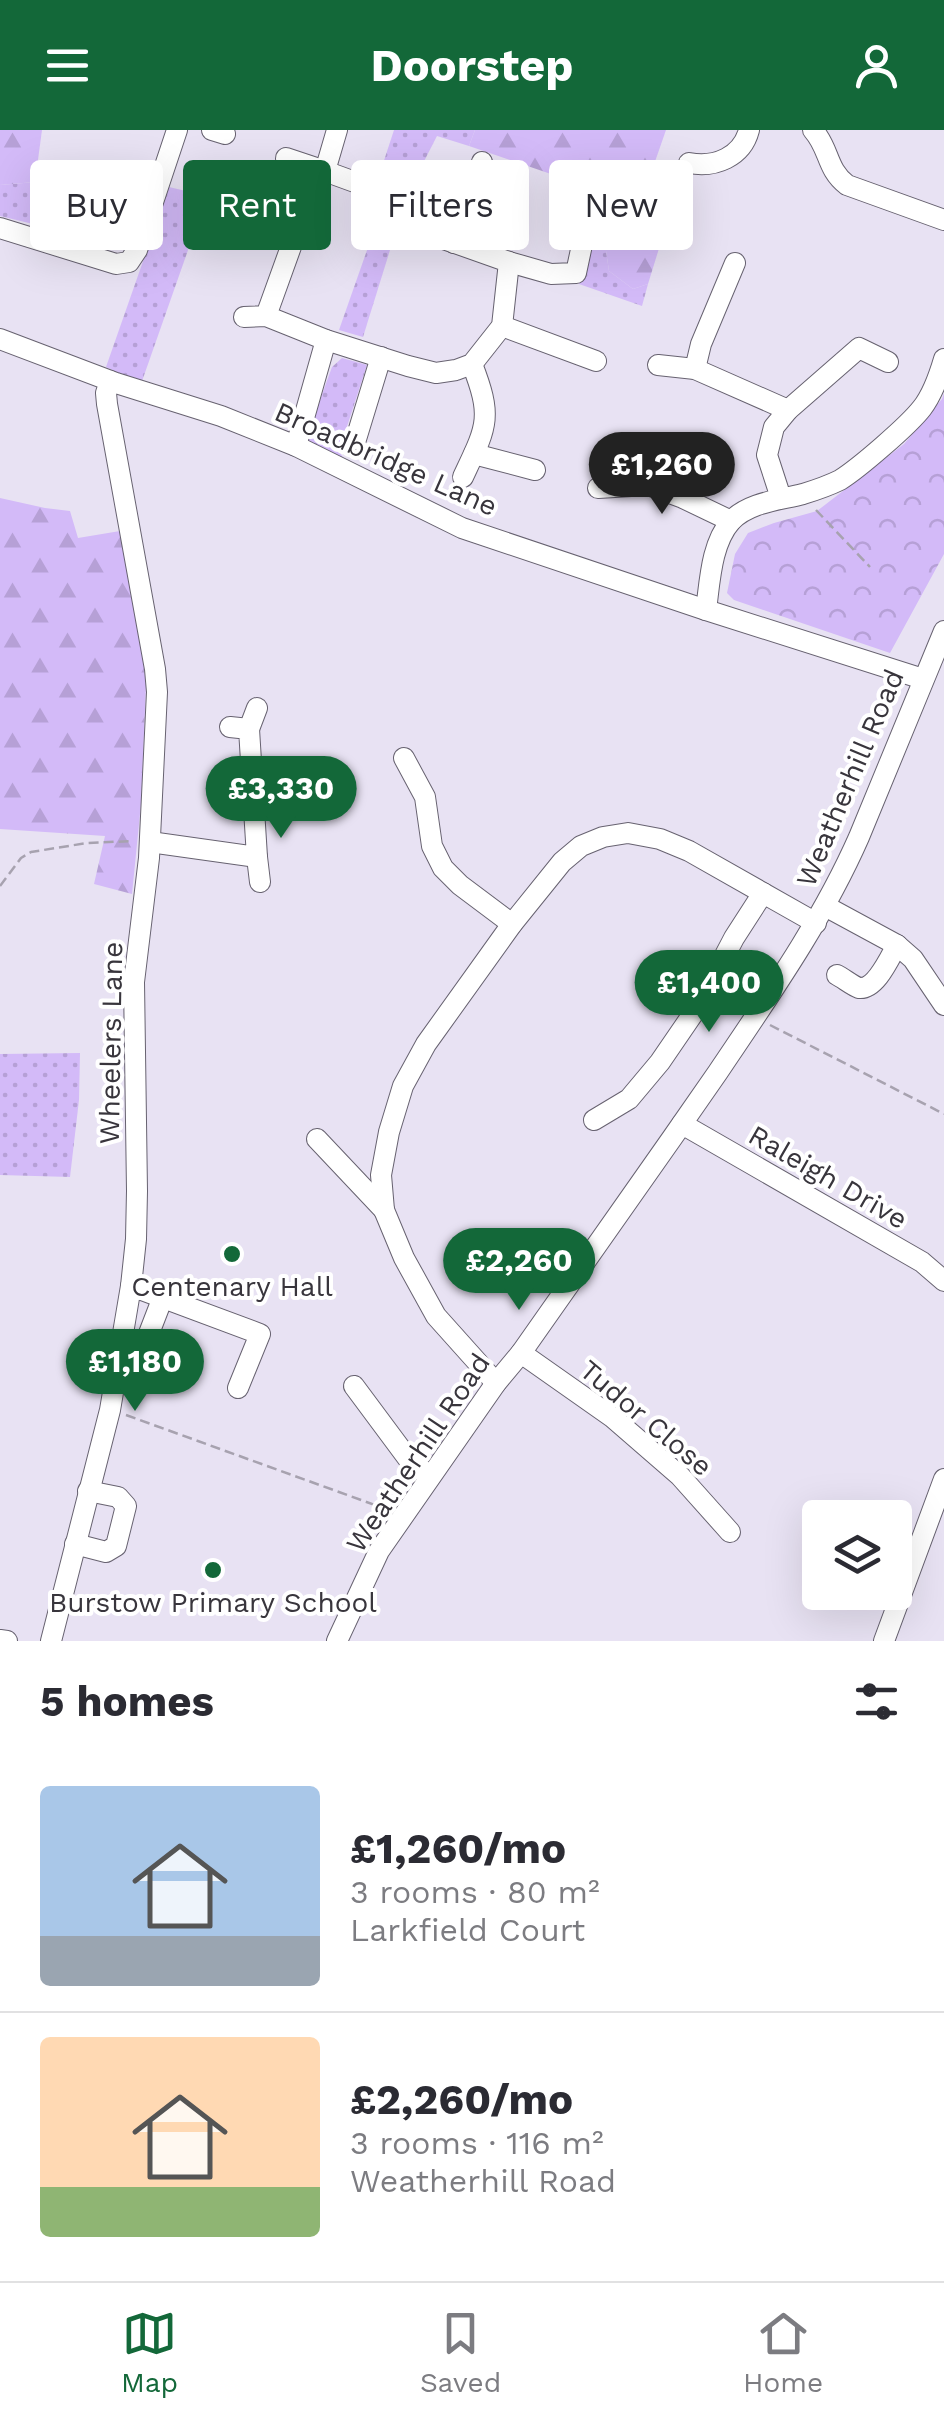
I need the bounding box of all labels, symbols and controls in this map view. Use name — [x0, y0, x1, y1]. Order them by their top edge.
icon: menu — [40, 38, 95, 93]
icon: person — [849, 38, 904, 93]
text: Doorstep — [370, 39, 574, 92]
chip: Buy — [30, 160, 163, 250]
chip: Rent — [183, 160, 331, 250]
chip: Filters — [351, 160, 529, 250]
chip: New — [549, 160, 693, 250]
street label: Broadbridge Lane — [270, 395, 502, 523]
pin: £1,260 — [581, 432, 743, 517]
text: £1,260 — [611, 445, 713, 483]
street label: Weatherhill Road — [789, 664, 911, 892]
pin: £3,330 — [200, 756, 362, 841]
text: £3,330 — [228, 769, 334, 807]
street label: Wheelers Lane — [93, 941, 129, 1145]
pin: £1,400 — [628, 950, 790, 1035]
text: £1,400 — [657, 963, 761, 1001]
street label: Raleigh Drive — [743, 1118, 913, 1236]
pin: £2,260 — [438, 1228, 600, 1313]
text: £2,260 — [465, 1241, 573, 1279]
marker: Centenary Hall — [221, 1243, 243, 1265]
place label: Centenary Hall — [131, 1270, 333, 1303]
pin: £1,180 — [54, 1329, 216, 1414]
text: £1,180 — [88, 1342, 182, 1380]
street label: Weatherhill Road — [339, 1347, 497, 1559]
street label: Tudor Close — [573, 1353, 719, 1483]
map controls — [802, 1500, 912, 1610]
button: layers — [802, 1500, 912, 1610]
marker: Burstow Primary School — [202, 1559, 224, 1581]
place label: Burstow Primary School — [49, 1586, 377, 1619]
icon: filters — [849, 1674, 904, 1729]
text: 5 homes — [40, 1677, 214, 1726]
text: £1,260/mo — [350, 1824, 566, 1873]
icon: home — [120, 1826, 240, 1946]
text: 3 rooms · 80 m² — [350, 1873, 600, 1911]
text: Larkfield Court — [350, 1911, 585, 1949]
text: £2,260/mo — [350, 2075, 573, 2124]
icon: home — [120, 2077, 240, 2197]
text: 3 rooms · 116 m² — [350, 2124, 604, 2162]
text: Weatherhill Road — [350, 2162, 616, 2200]
tab: Map — [121, 2306, 178, 2399]
tab: Saved — [420, 2306, 501, 2399]
tab: Home — [743, 2306, 823, 2399]

